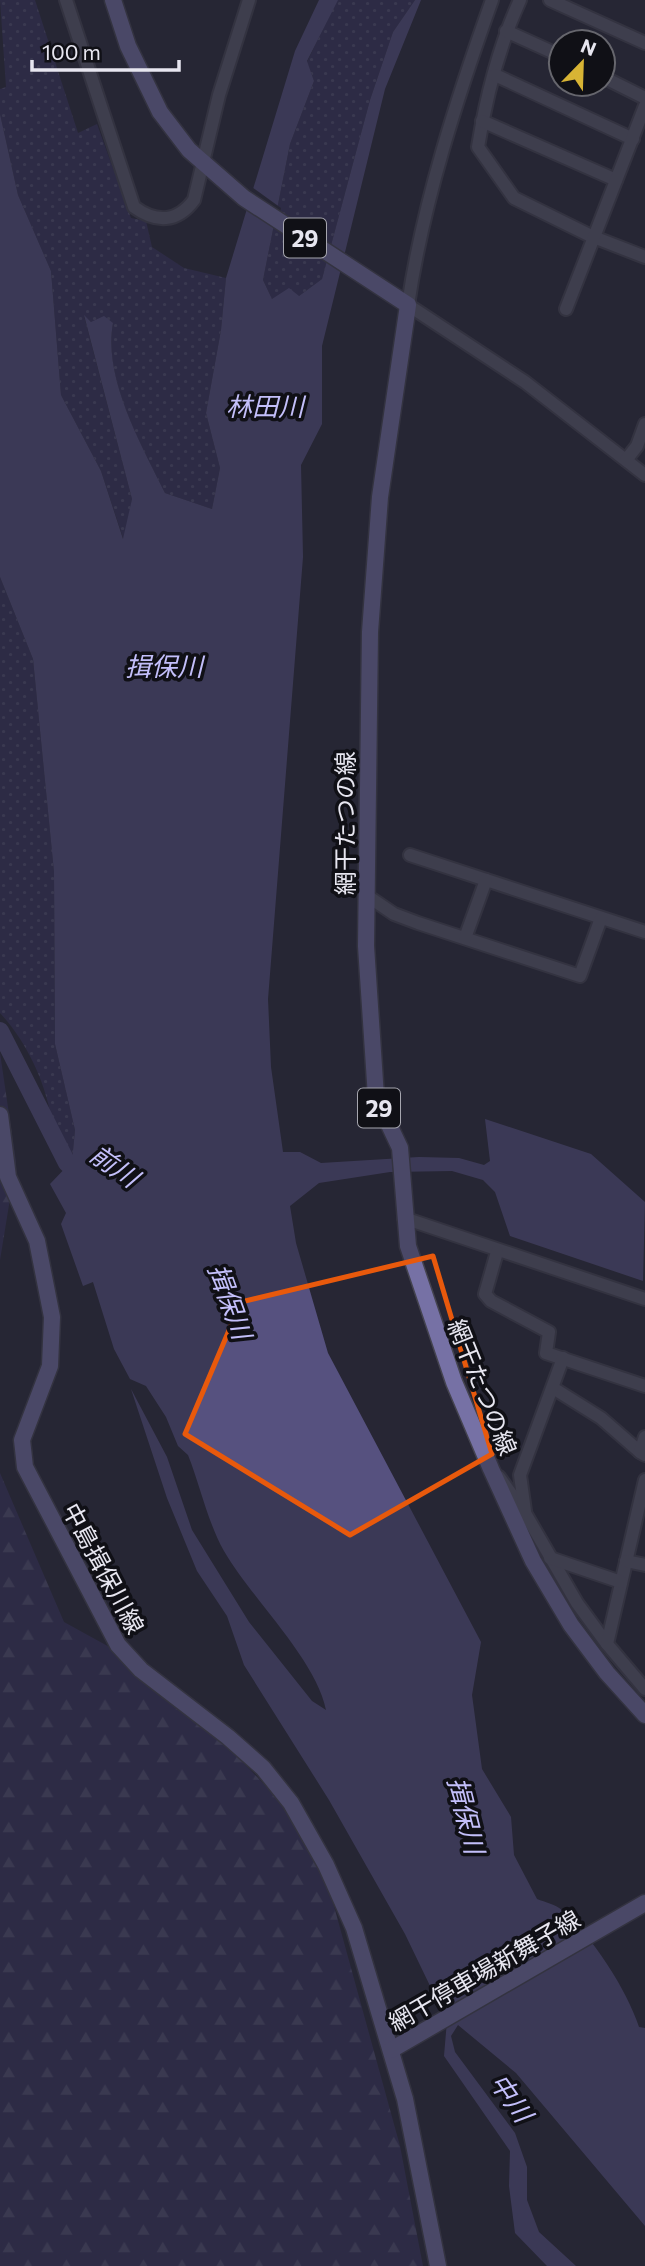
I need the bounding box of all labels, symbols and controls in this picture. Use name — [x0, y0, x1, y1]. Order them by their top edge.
scale bar — [32, 28, 178, 72]
north arrow — [547, 28, 617, 98]
text: N — [578, 34, 600, 60]
text: 100 m — [42, 39, 101, 64]
road number: 29 — [284, 218, 326, 258]
water label: 林田川 — [226, 390, 307, 421]
water label: 揖保川 — [125, 650, 206, 681]
street label: 網干たつの線 — [330, 751, 359, 895]
road number: 29 — [358, 1088, 400, 1128]
water label: 前川 — [85, 1137, 148, 1194]
water label: 揖保川 — [203, 1259, 260, 1346]
street label: 網干たつの線 — [443, 1315, 523, 1459]
street label: 中島揖保川線 — [57, 1498, 151, 1638]
water label: 揖保川 — [443, 1773, 492, 1859]
street label: 網干停車場新舞子線 — [383, 1903, 585, 2037]
water label: 中川 — [484, 2067, 541, 2130]

